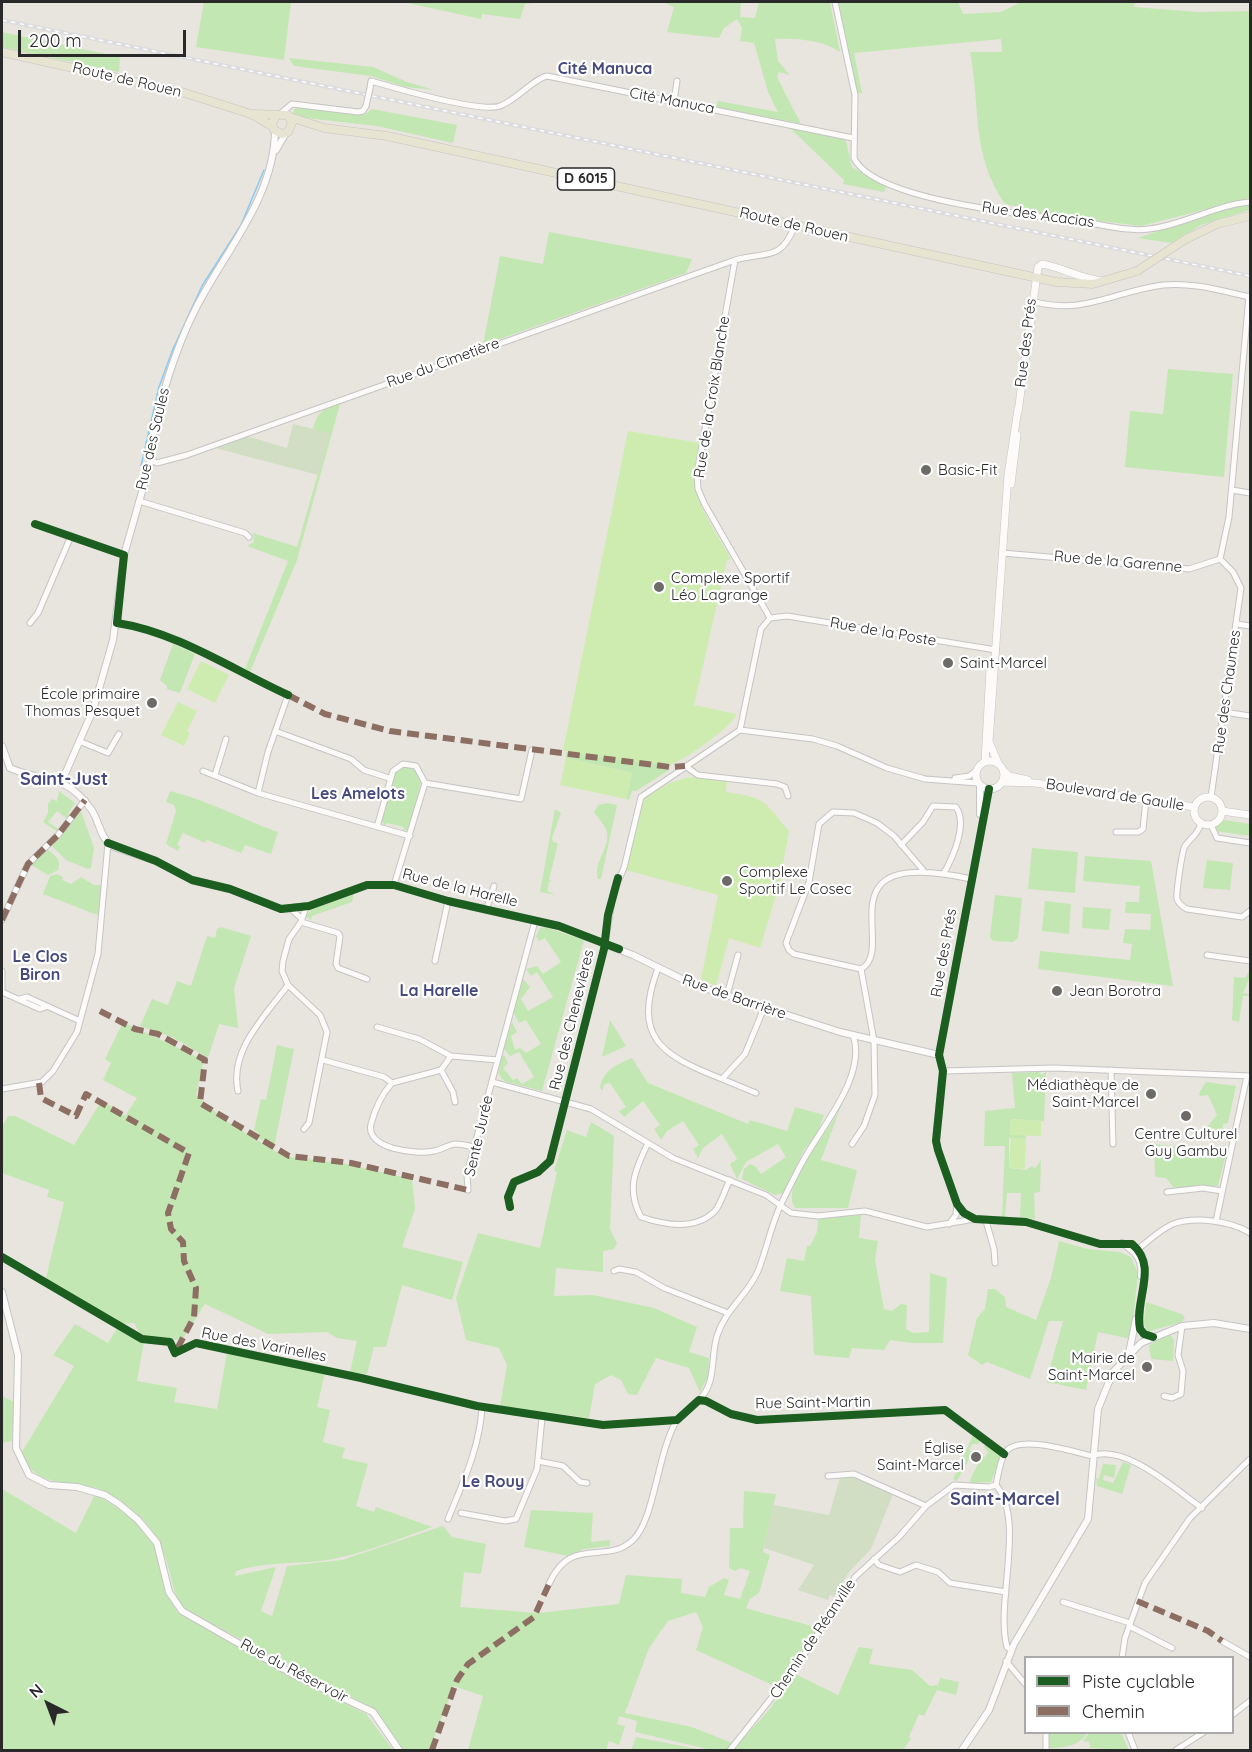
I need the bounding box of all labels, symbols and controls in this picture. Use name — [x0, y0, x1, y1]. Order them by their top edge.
scale bar — [21, 18, 189, 56]
text: 200 m — [29, 29, 82, 52]
street label: Route de Rouen — [71, 59, 183, 101]
district label: Cité Manuca — [558, 59, 652, 79]
street label: Cité Manuca — [628, 84, 716, 118]
road number: D 6015 — [558, 168, 614, 190]
street label: Rue des Acacias — [981, 198, 1095, 232]
street label: Route de Rouen — [738, 204, 850, 246]
street label: Rue des Prés — [1012, 297, 1040, 389]
street label: Rue de la Croix Blanche — [690, 315, 734, 479]
street label: Rue du Cimetière — [384, 334, 502, 392]
street label: Rue des Saules — [132, 386, 174, 492]
place label: Basic-Fit — [938, 461, 998, 479]
marker: Basic-Fit — [919, 463, 933, 477]
street label: Rue de la Garenne — [1053, 547, 1183, 577]
place label: Complexe Sportif Léo Lagrange — [671, 569, 790, 604]
marker: Complexe Sportif Léo Lagrange — [652, 580, 666, 594]
street label: Rue de la Poste — [828, 614, 938, 650]
street label: Rue des Chaumes — [1209, 629, 1245, 755]
place label: Saint-Marcel — [960, 654, 1047, 672]
marker: Saint-Marcel — [941, 656, 955, 670]
place label: École primaire Thomas Pesquet — [24, 685, 140, 720]
marker: École primaire Thomas Pesquet — [145, 696, 159, 710]
district label: Saint-Just — [20, 769, 108, 791]
street label: Boulevard de Gaulle — [1045, 775, 1185, 815]
district label: Les Amelots — [311, 784, 405, 804]
place label: Complexe Sportif Le Cosec — [739, 863, 852, 898]
street label: Rue de la Harelle — [400, 865, 520, 911]
marker: Complexe Sportif Le Cosec — [720, 874, 734, 888]
street label: Rue des Prés — [927, 907, 961, 999]
district label: Le Clos Biron — [13, 947, 67, 985]
street label: Rue des Chenevières — [546, 948, 598, 1092]
street label: Rue de Barrière — [680, 971, 788, 1023]
district label: La Harelle — [399, 981, 479, 1001]
place label: Jean Borotra — [1069, 982, 1161, 1000]
marker: Jean Borotra — [1050, 984, 1064, 998]
place label: Médiathèque de Saint-Marcel — [1027, 1076, 1139, 1111]
marker: Médiathèque de Saint-Marcel — [1144, 1087, 1158, 1101]
street label: Sente Jurée — [461, 1094, 497, 1178]
marker: Centre Culturel Guy Gambu — [1179, 1109, 1193, 1123]
place label: Centre Culturel Guy Gambu — [1135, 1125, 1237, 1160]
street label: Rue des Varinelles — [200, 1324, 328, 1366]
place label: Mairie de Saint-Marcel — [1048, 1349, 1135, 1384]
marker: Mairie de Saint-Marcel — [1140, 1360, 1154, 1374]
street label: Rue Saint-Martin — [755, 1393, 871, 1413]
place label: Église Saint-Marcel — [877, 1439, 964, 1474]
marker: Église Saint-Marcel — [969, 1450, 983, 1464]
district label: Le Rouy — [462, 1472, 524, 1492]
district label: Saint-Marcel — [950, 1489, 1060, 1511]
street label: Chemin de Réanville — [766, 1576, 860, 1702]
street label: Rue du Réservoir — [237, 1635, 351, 1707]
legend — [1024, 1656, 1234, 1734]
text: Piste cyclable — [1082, 1670, 1195, 1693]
north arrow — [18, 1674, 78, 1734]
text: N — [25, 1679, 47, 1702]
text: Chemin — [1082, 1700, 1145, 1723]

